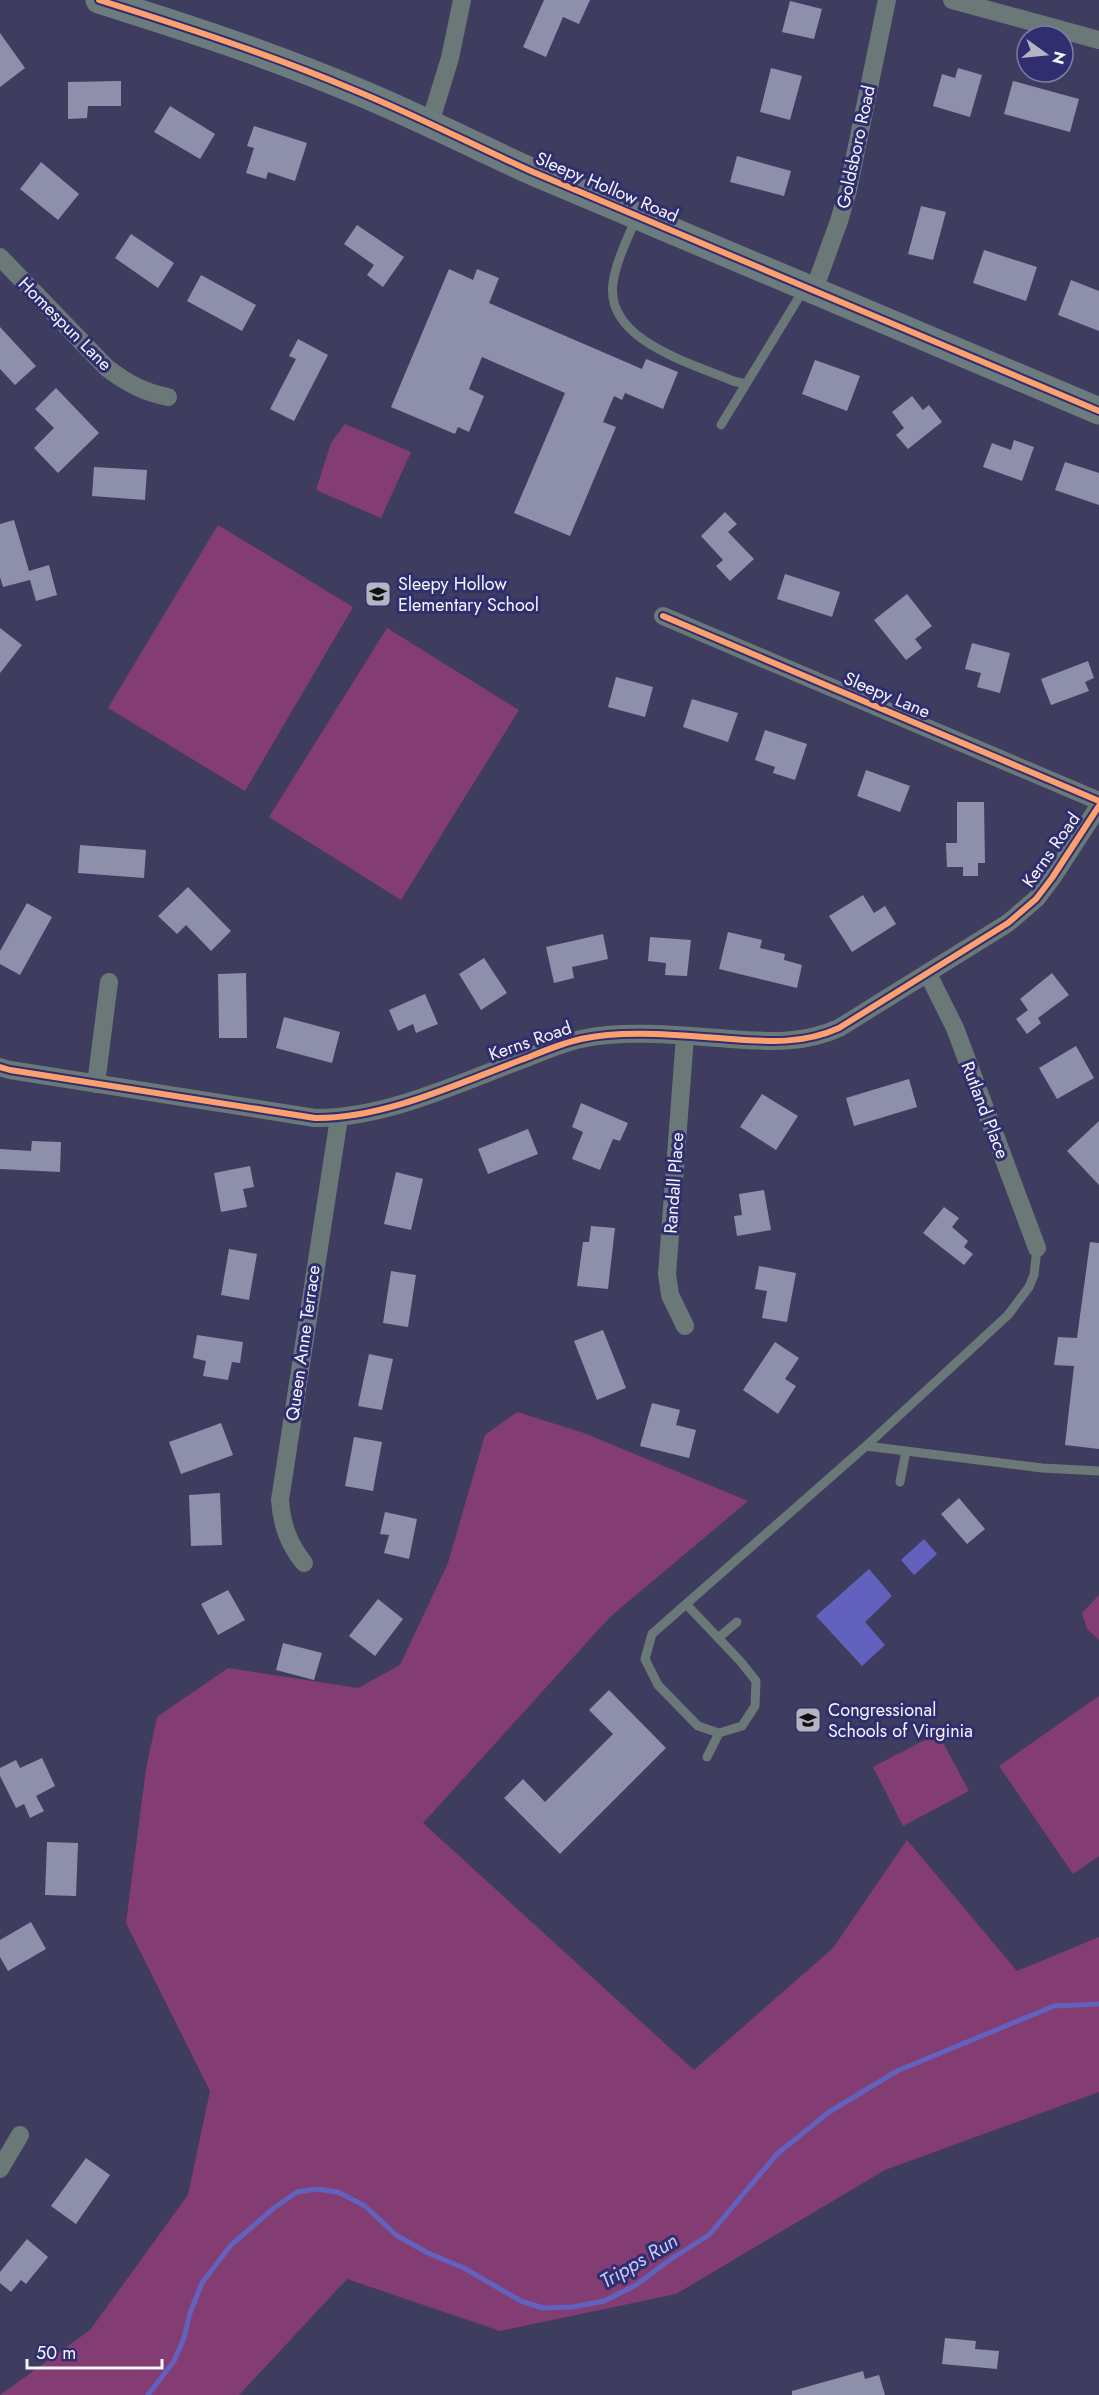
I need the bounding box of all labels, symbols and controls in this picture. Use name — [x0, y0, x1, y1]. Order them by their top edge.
north arrow — [1015, 24, 1075, 84]
text: N — [1046, 49, 1072, 67]
street label: Goldsboro Road — [830, 83, 882, 211]
street label: Sleepy Hollow Road — [532, 145, 682, 229]
street label: Homespun Lane — [12, 271, 118, 377]
place label: Sleepy Hollow Elementary School — [398, 571, 539, 618]
school or university icon: Sleepy Hollow Elementary School — [363, 579, 393, 609]
street label: Sleepy Lane — [840, 665, 934, 725]
street label: Kerns Road — [1016, 807, 1086, 893]
street label: Kerns Road — [485, 1015, 575, 1067]
street label: Rutland Place — [955, 1058, 1015, 1162]
street label: Randall Place — [657, 1132, 691, 1234]
street label: Queen Anne Terrace — [279, 1263, 327, 1423]
place label: Congressional Schools of Virginia — [828, 1697, 973, 1744]
school or university icon: Congressional Schools of Virginia — [793, 1705, 823, 1735]
water label: Tripps Run — [595, 2226, 683, 2296]
scale bar — [27, 2332, 162, 2370]
text: 50 m — [36, 2340, 76, 2366]

